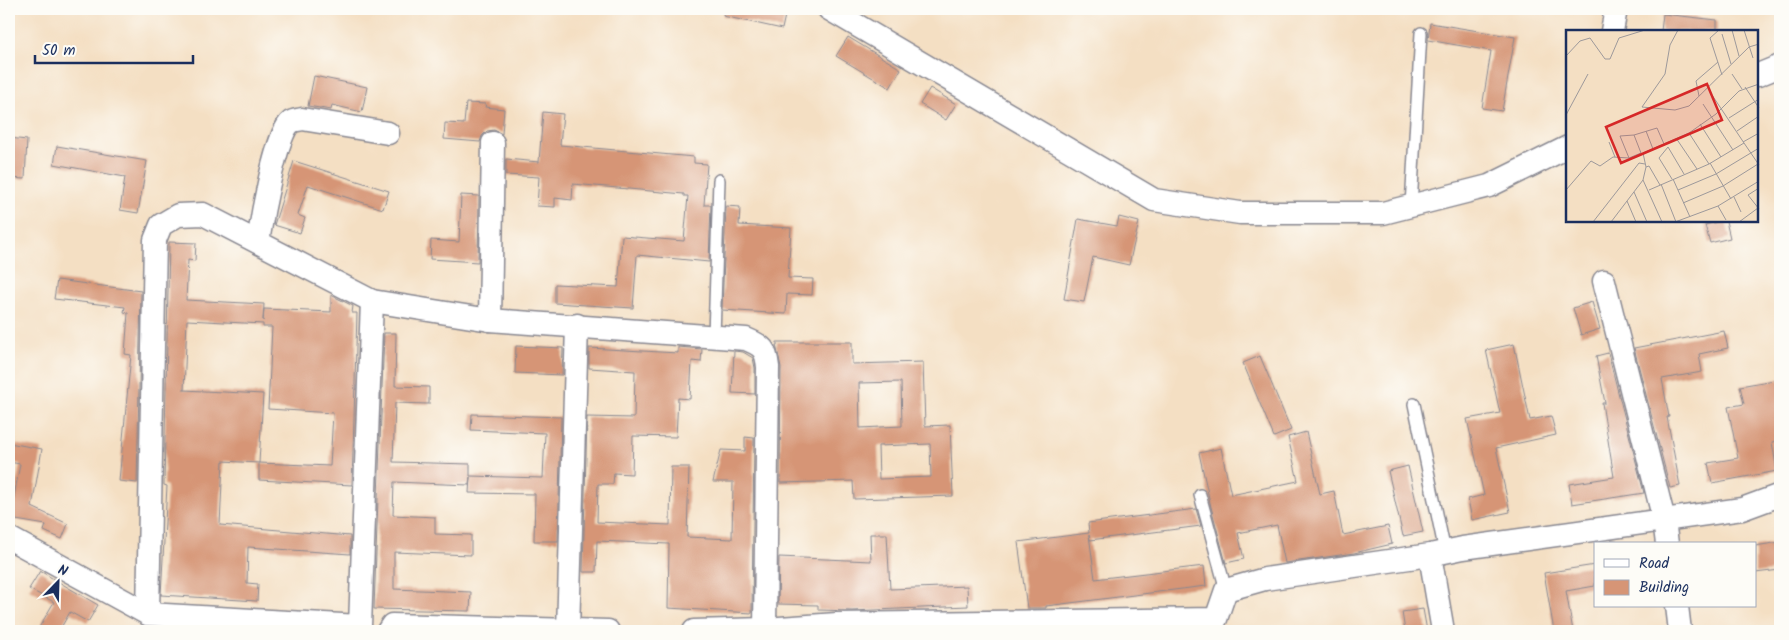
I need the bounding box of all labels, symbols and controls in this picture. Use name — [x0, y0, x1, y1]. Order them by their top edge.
inset map — [1566, 30, 1759, 222]
scale bar — [35, 32, 192, 64]
text: 50 m — [42, 39, 76, 63]
legend — [1594, 542, 1756, 608]
text: Road — [1639, 552, 1670, 576]
north arrow — [32, 558, 82, 608]
text: N — [54, 559, 71, 583]
text: Building — [1639, 576, 1689, 600]

